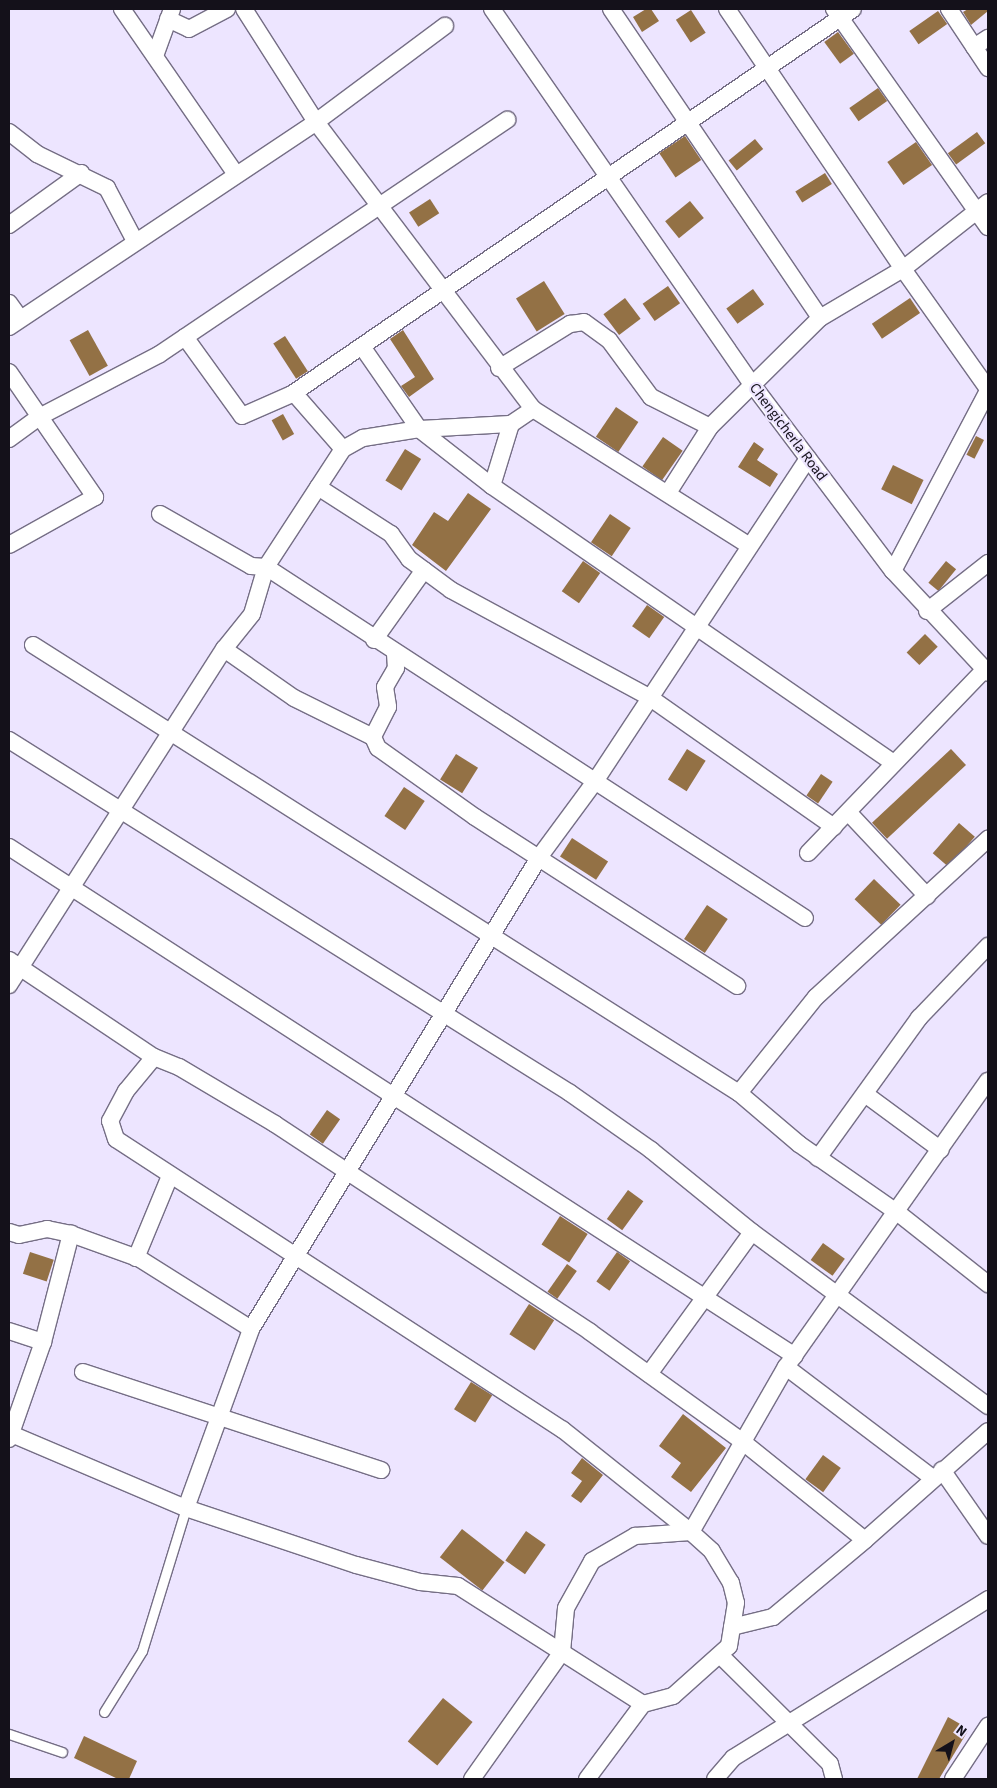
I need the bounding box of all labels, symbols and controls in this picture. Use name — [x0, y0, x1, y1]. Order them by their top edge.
street label: Chengicherla Road — [745, 380, 831, 484]
north arrow — [927, 1718, 977, 1768]
text: N — [951, 1720, 971, 1742]

